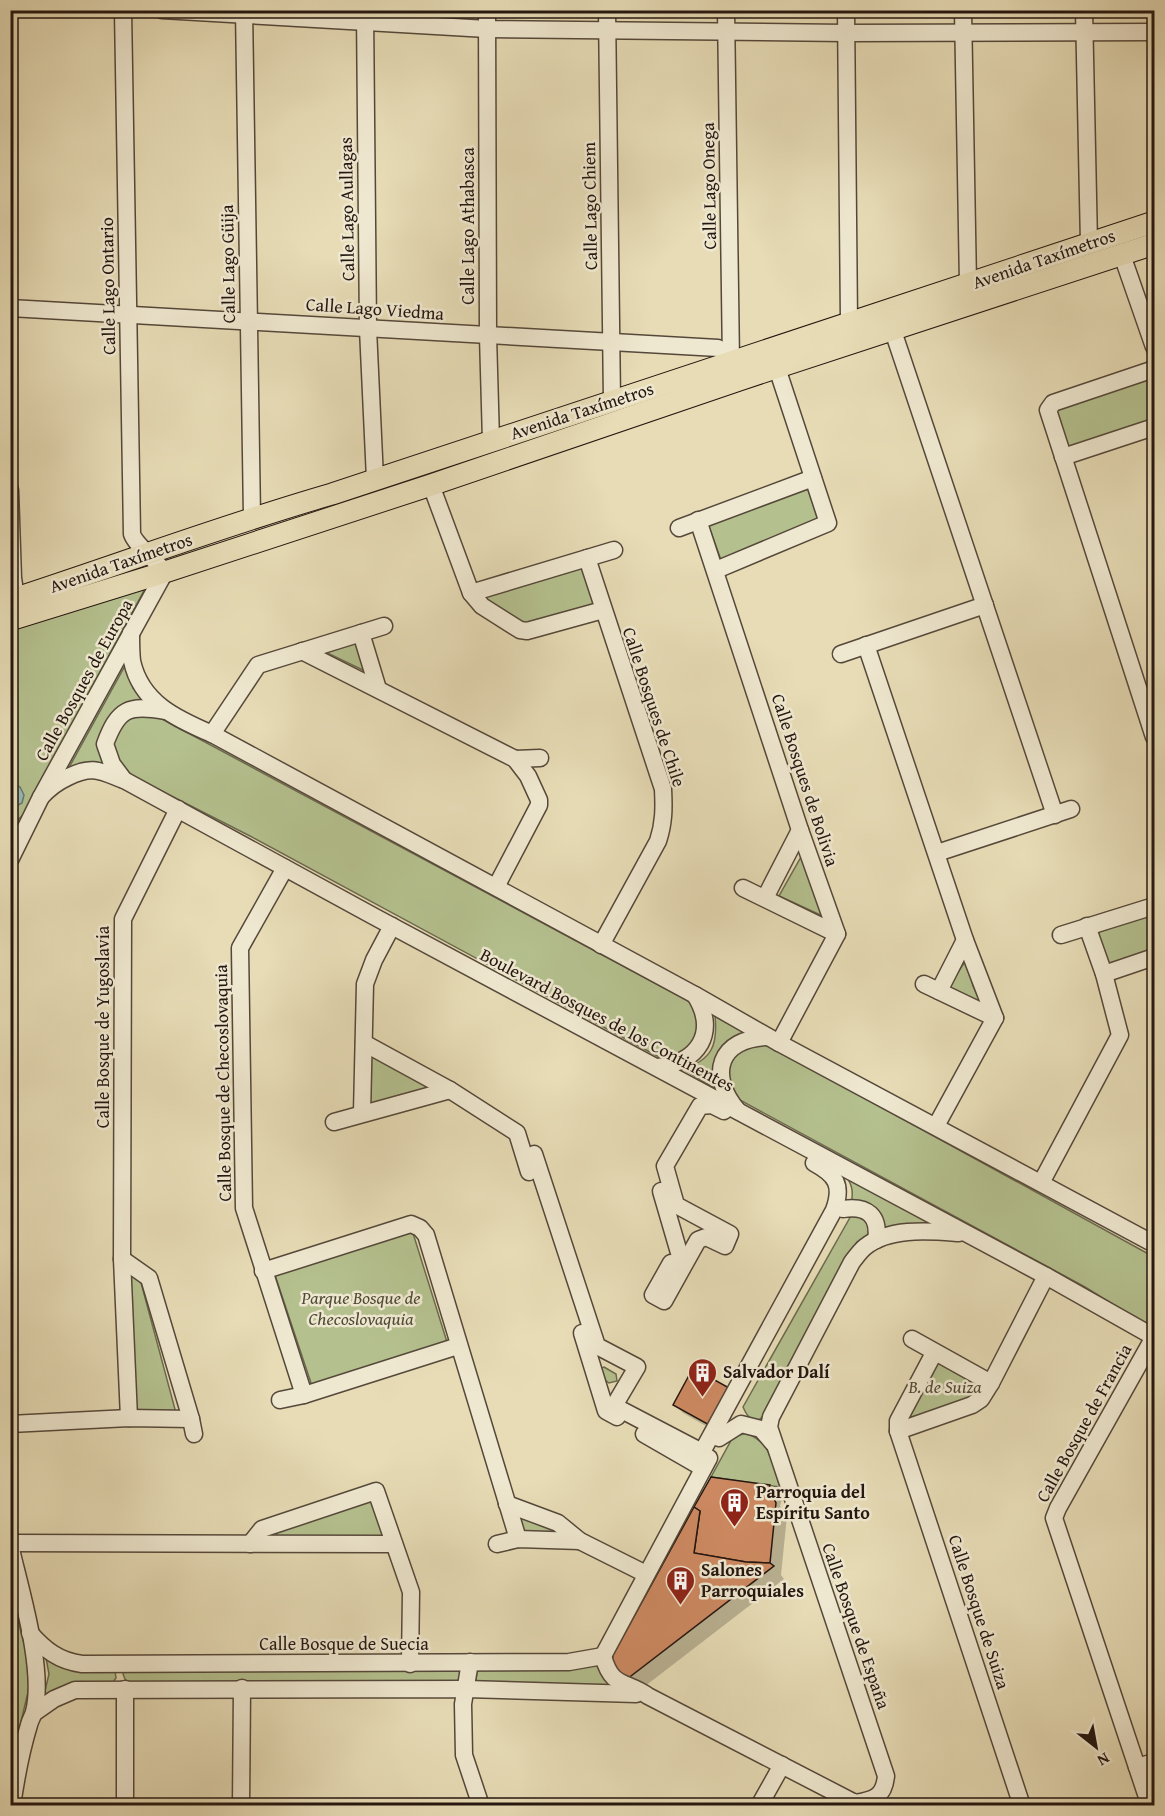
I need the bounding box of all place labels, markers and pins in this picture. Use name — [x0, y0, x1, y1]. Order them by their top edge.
building icon: Salvador Dalí — [686, 1356, 718, 1398]
place label: Salvador Dalí — [723, 1358, 830, 1385]
place label: Parroquia del Espíritu Santo — [756, 1478, 870, 1526]
building icon: Parroquia del Espíritu Santo — [719, 1486, 751, 1528]
place label: Salones Parroquiales — [701, 1556, 804, 1604]
building icon: Salones Parroquiales — [664, 1564, 696, 1606]

